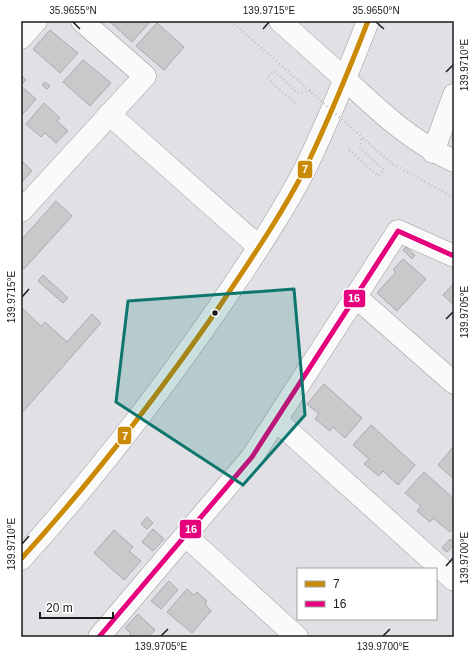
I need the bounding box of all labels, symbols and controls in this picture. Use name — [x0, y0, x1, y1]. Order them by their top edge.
text: 35.9655°N — [49, 5, 97, 16]
text: 139.9715°E — [243, 5, 296, 16]
text: 35.9650°N — [352, 5, 400, 16]
text: 139.9710°E — [459, 38, 470, 91]
line badge: 7 — [297, 160, 313, 179]
text: 7 — [302, 163, 308, 175]
text: 139.9715°E — [6, 270, 17, 323]
text: 139.9705°E — [459, 285, 470, 338]
line badge: 16 — [343, 289, 366, 308]
text: 16 — [348, 292, 360, 304]
unlabelled marker — [210, 308, 220, 318]
line badge: 7 — [117, 426, 132, 445]
text: 7 — [122, 430, 128, 442]
text: 139.9710°E — [6, 517, 17, 570]
line badge: 16 — [179, 519, 202, 539]
text: 16 — [185, 523, 197, 535]
text: 139.9700°E — [459, 531, 470, 584]
legend — [297, 568, 437, 620]
text: 7 — [333, 577, 340, 591]
scale bar — [40, 594, 113, 620]
text: 16 — [333, 597, 347, 611]
text: 20 m — [46, 601, 73, 615]
text: 139.9705°E — [135, 641, 188, 652]
text: 139.9700°E — [357, 641, 410, 652]

